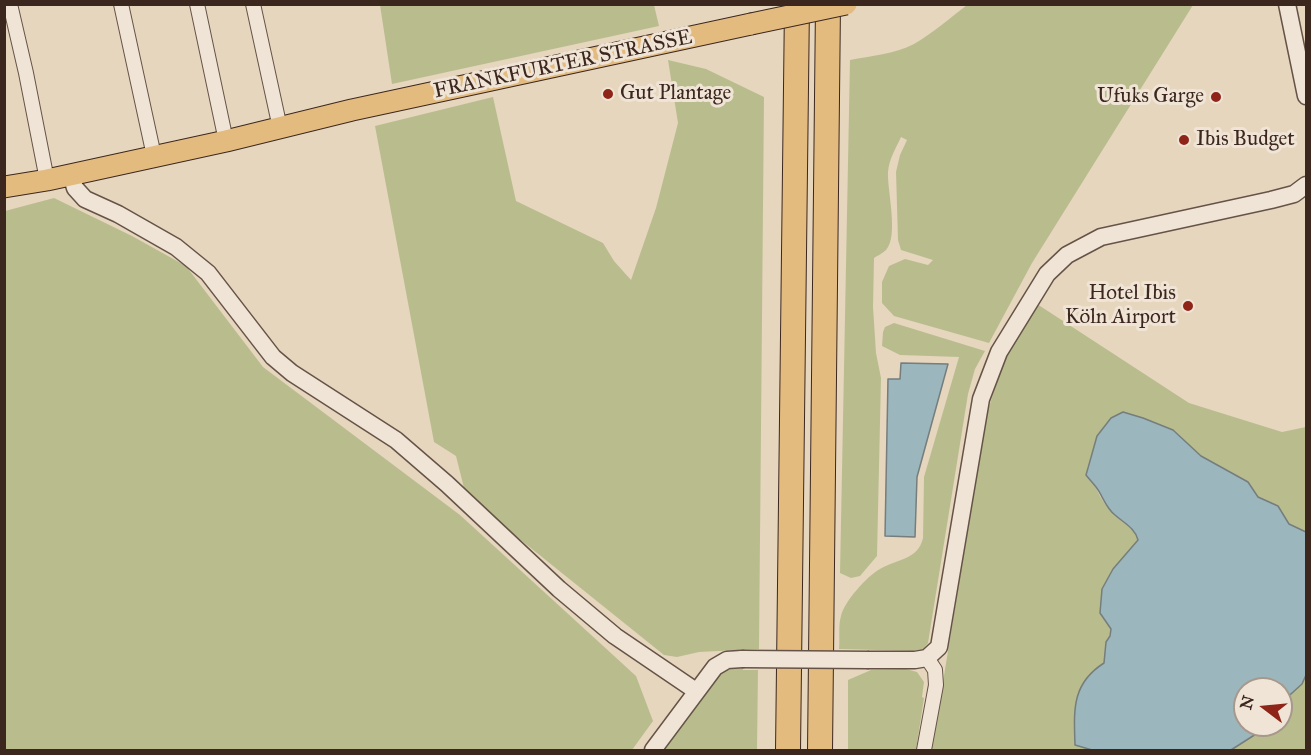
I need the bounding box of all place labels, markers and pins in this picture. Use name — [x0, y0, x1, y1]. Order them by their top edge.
place label: Gut Plantage — [620, 81, 731, 107]
place label: Ufuks Garge — [1097, 84, 1204, 110]
marker: Gut Plantage — [601, 87, 615, 101]
marker: Ufuks Garge — [1209, 90, 1223, 104]
place label: Ibis Budget — [1196, 127, 1295, 153]
marker: Ibis Budget — [1177, 133, 1191, 147]
place label: Hotel Ibis Köln Airport — [1065, 281, 1176, 331]
marker: Hotel Ibis Köln Airport — [1181, 299, 1195, 313]

